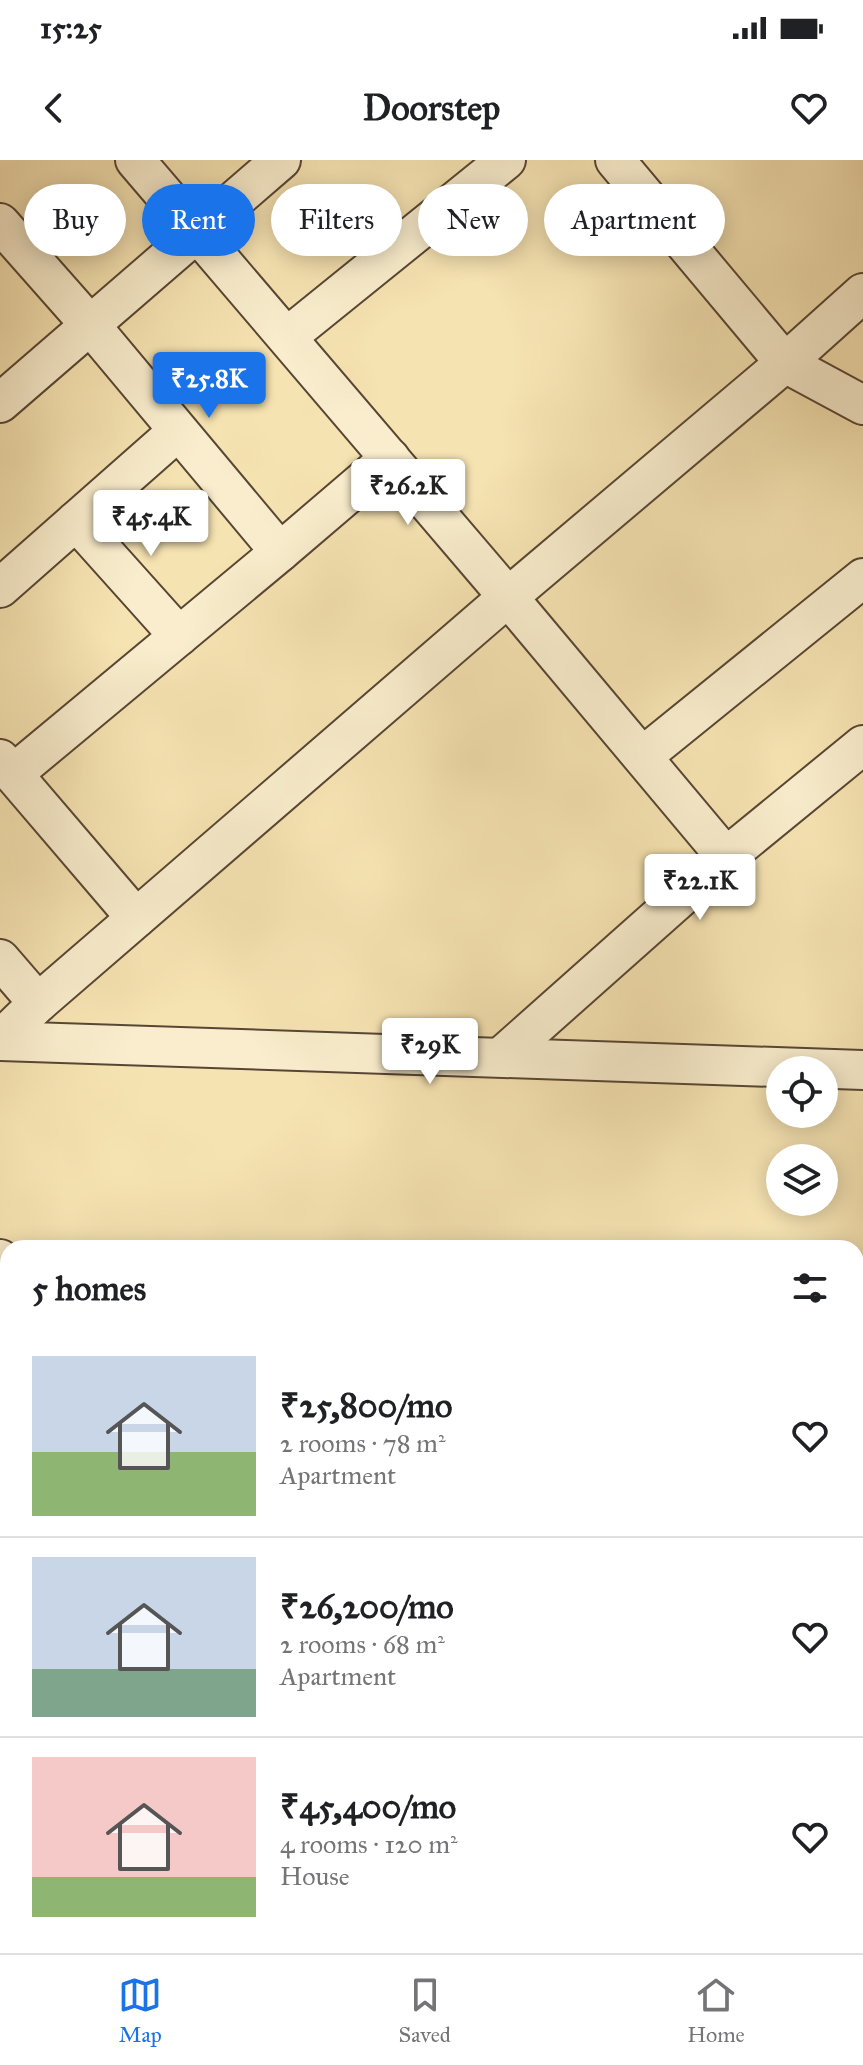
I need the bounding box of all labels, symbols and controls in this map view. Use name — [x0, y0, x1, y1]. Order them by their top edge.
text: 15:25 — [40, 10, 102, 46]
icon: back — [32, 86, 76, 130]
text: Doorstep — [363, 86, 500, 130]
icon: heart — [787, 86, 831, 130]
chip: Buy — [24, 184, 126, 256]
chip: Rent — [142, 184, 255, 256]
chip: Filters — [271, 184, 402, 256]
chip: New — [418, 184, 528, 256]
chip: Apartment — [544, 184, 725, 256]
pin: ₹25.8K — [144, 352, 274, 420]
text: ₹25.8K — [171, 362, 247, 394]
pin: ₹26.2K — [343, 459, 473, 527]
text: ₹26.2K — [369, 469, 447, 501]
pin: ₹45.4K — [86, 490, 216, 558]
text: ₹45.4K — [111, 500, 191, 532]
pin: ₹22.1K — [635, 854, 765, 922]
text: ₹22.1K — [662, 864, 738, 896]
pin: ₹29K — [383, 1018, 477, 1086]
text: ₹29K — [400, 1028, 460, 1060]
map controls — [766, 1056, 838, 1216]
button: locate — [766, 1056, 838, 1128]
button: layers — [766, 1144, 838, 1216]
icon: filters — [788, 1266, 832, 1310]
text: 5 homes — [32, 1268, 146, 1309]
text: ₹25,800/mo — [280, 1385, 452, 1426]
icon: home — [96, 1388, 192, 1484]
icon: heart — [788, 1414, 832, 1458]
text: 2 rooms · 78 m² — [280, 1427, 445, 1459]
text: Apartment — [280, 1459, 396, 1491]
text: ₹26,200/mo — [280, 1586, 454, 1627]
icon: home — [96, 1589, 192, 1685]
icon: heart — [788, 1615, 832, 1659]
text: 2 rooms · 68 m² — [280, 1628, 445, 1660]
text: Apartment — [280, 1660, 396, 1692]
text: ₹45,400/mo — [280, 1786, 456, 1827]
icon: home — [96, 1789, 192, 1885]
icon: heart — [788, 1815, 832, 1859]
text: 4 rooms · 120 m² — [280, 1828, 458, 1860]
text: House — [280, 1860, 350, 1892]
tab: Map — [118, 1973, 162, 2048]
tab: Saved — [399, 1973, 451, 2048]
tab: Home — [687, 1973, 745, 2048]

